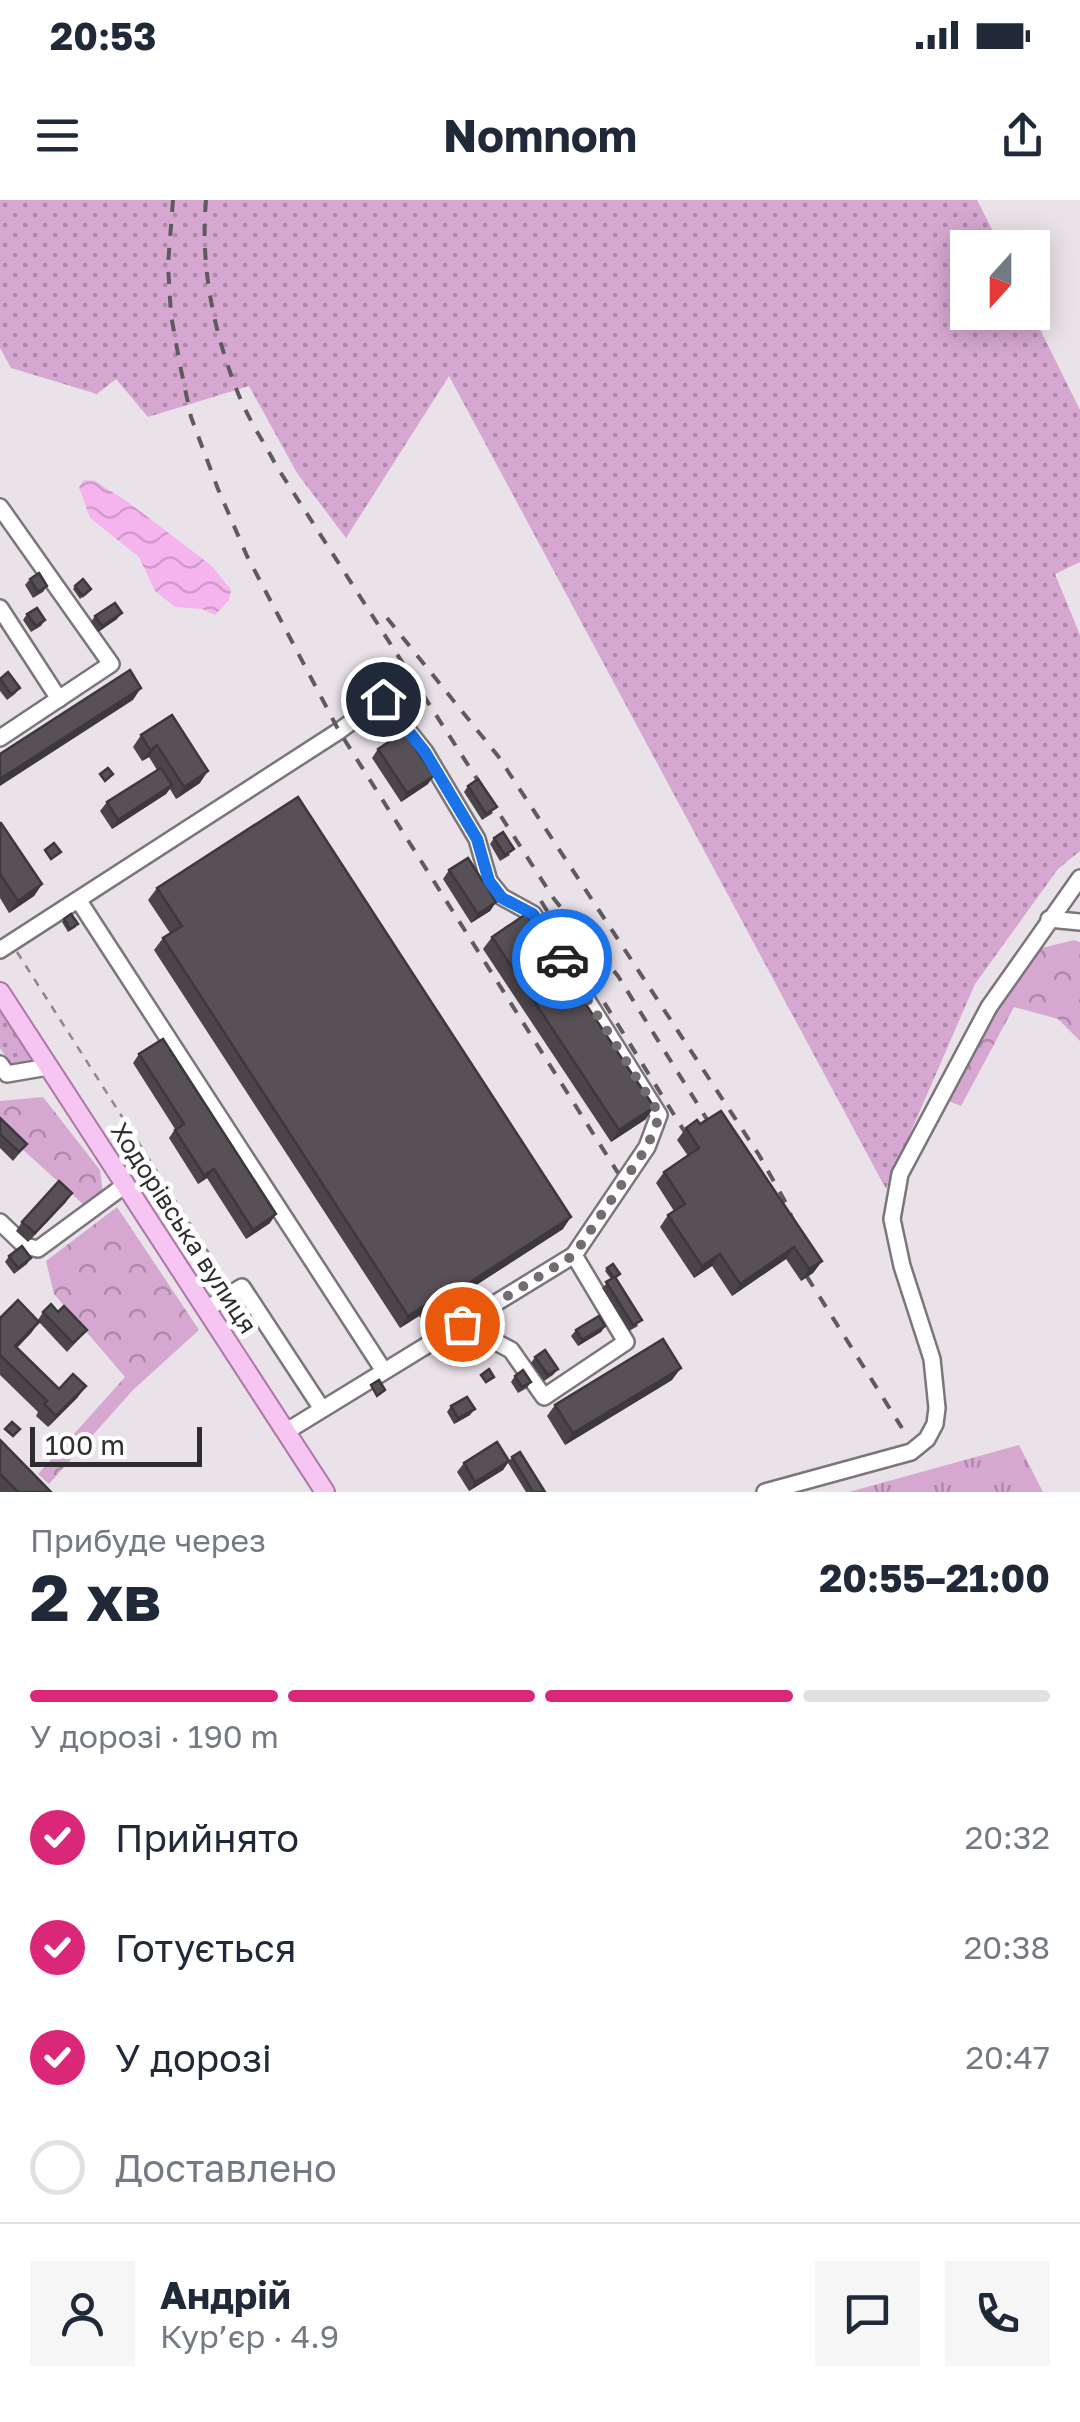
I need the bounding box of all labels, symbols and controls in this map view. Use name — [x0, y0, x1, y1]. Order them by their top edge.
text: 20:53 — [50, 13, 156, 58]
icon: menu — [30, 108, 85, 163]
text: Nomnom — [443, 108, 637, 162]
icon: share — [995, 108, 1050, 163]
north arrow — [950, 230, 1050, 330]
map controls — [950, 230, 1050, 330]
pin — [341, 657, 426, 742]
icon: home — [356, 672, 411, 727]
courier — [512, 909, 612, 1009]
icon: car — [535, 932, 590, 987]
street label: Ходорівська вулиця — [105, 1116, 264, 1339]
pin — [420, 1282, 505, 1367]
icon: bag — [435, 1297, 490, 1352]
scale bar — [30, 1422, 202, 1466]
text: 100 m — [45, 1428, 125, 1461]
text: Прибуде через — [30, 1521, 266, 1559]
text: 20:55–21:00 — [819, 1555, 1050, 1600]
text: 2 хв — [30, 1557, 161, 1635]
text: У дорозі · 190 m — [30, 1717, 279, 1755]
icon: check — [30, 1810, 85, 1865]
text: Прийнято — [115, 1815, 299, 1860]
text: 20:32 — [965, 1818, 1050, 1856]
icon: check — [30, 1920, 85, 1975]
text: Готується — [115, 1925, 296, 1970]
text: 20:38 — [964, 1928, 1050, 1966]
icon: check — [30, 2030, 85, 2085]
text: У дорозі — [115, 2035, 272, 2080]
text: 20:47 — [966, 2038, 1050, 2076]
text: Доставлено — [115, 2145, 337, 2190]
button: person — [30, 2261, 135, 2366]
button: chat — [815, 2261, 920, 2366]
button: phone — [945, 2261, 1050, 2366]
text: Андрій — [160, 2272, 291, 2317]
text: Кур’єр · 4.9 — [160, 2317, 339, 2355]

